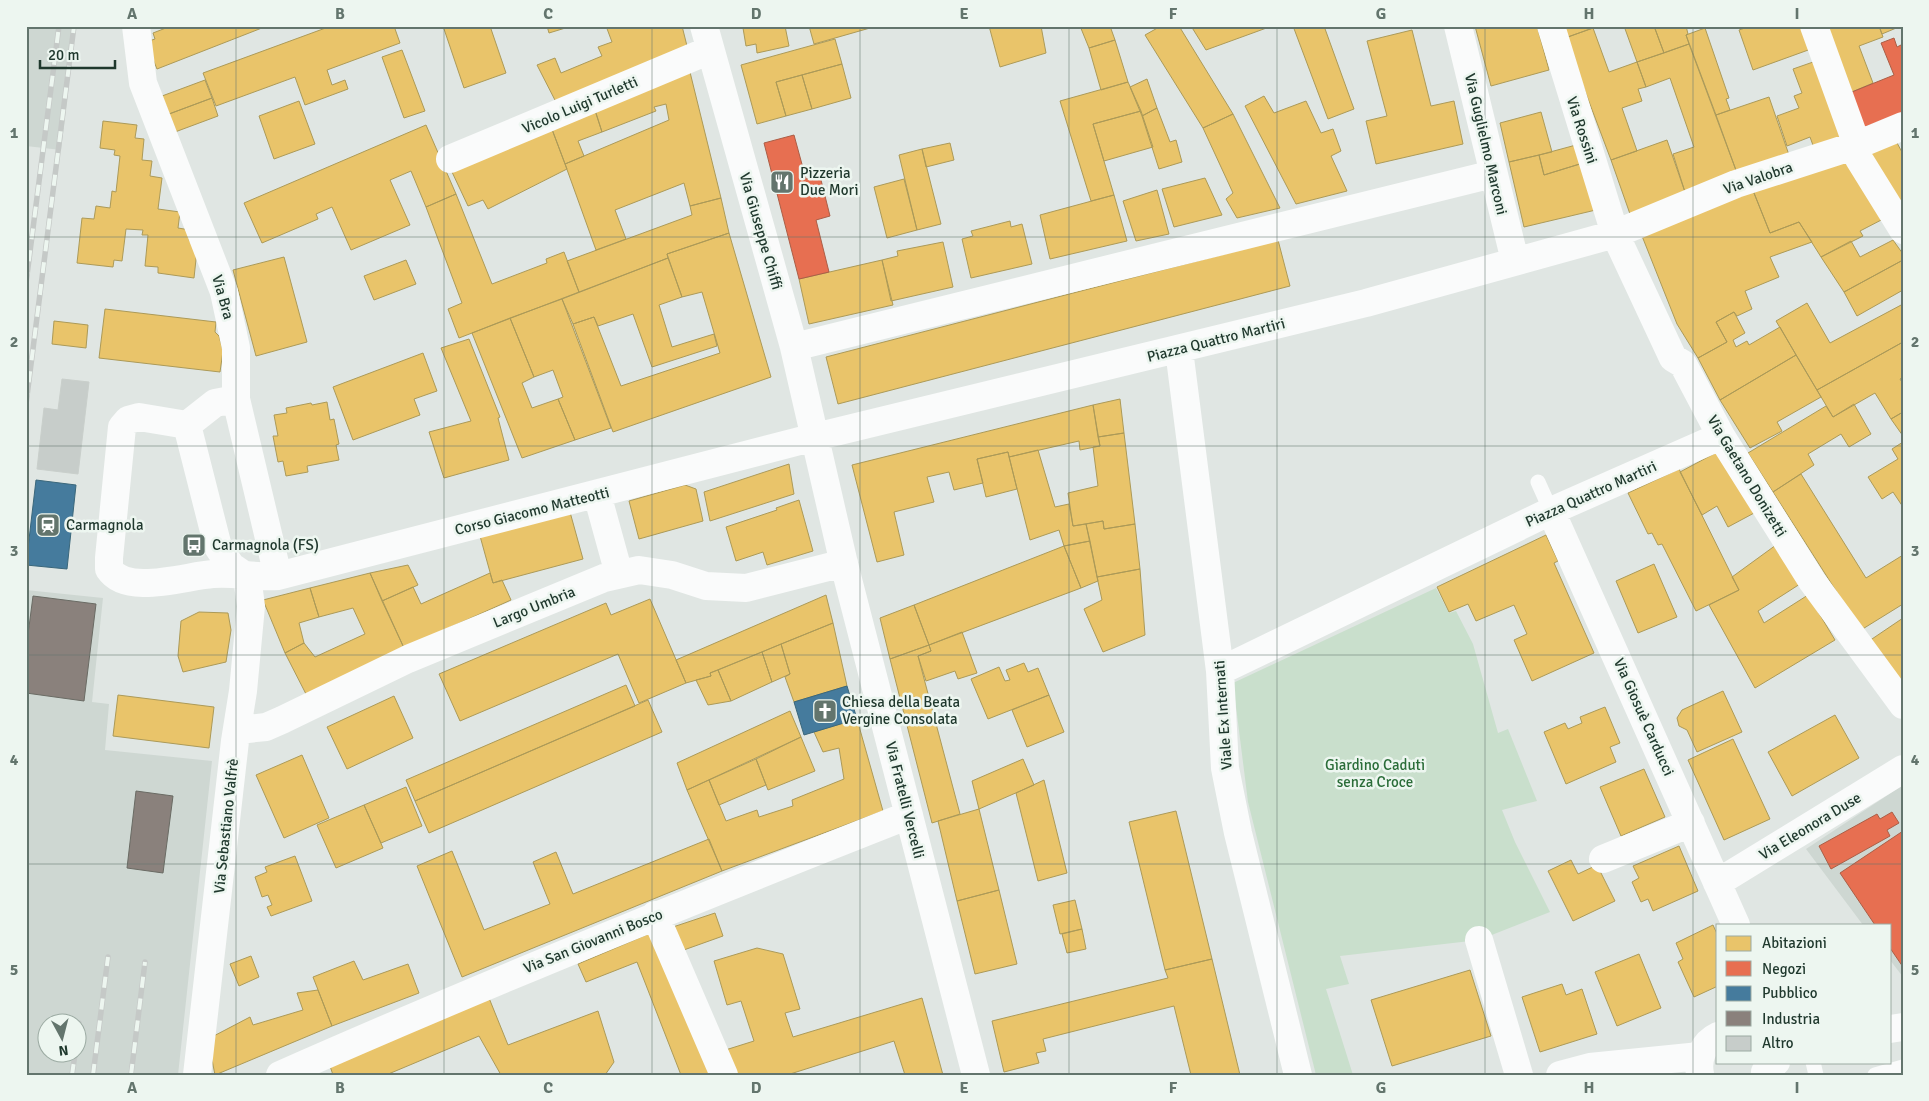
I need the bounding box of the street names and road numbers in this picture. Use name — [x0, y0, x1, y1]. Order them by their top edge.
street label: Via Guglielmo Marconi — [1461, 71, 1511, 217]
street label: Vicolo Luigi Turletti — [519, 72, 641, 138]
street label: Via Rossini — [1563, 94, 1601, 166]
street label: Via Valobra — [1721, 158, 1795, 198]
street label: Via Giuseppe Chiffi — [736, 170, 786, 292]
street label: Via Bra — [208, 273, 238, 321]
street label: Piazza Quattro Martiri — [1145, 314, 1287, 366]
street label: Via Gaetano Donizetti — [1704, 412, 1790, 540]
street label: Piazza Quattro Martiri — [1523, 457, 1659, 531]
street label: Corso Giacomo Matteotti — [453, 483, 611, 539]
street label: Largo Umbria — [490, 582, 578, 632]
street label: Via Giosuè Carducci — [1610, 655, 1678, 779]
street label: Viale Ex Internati — [1210, 660, 1236, 770]
street label: Via Fratelli Vercelli — [882, 739, 928, 861]
street label: Via Sebastiano Valfrè — [210, 758, 242, 894]
street label: Via Eleonora Duse — [1756, 788, 1864, 864]
street label: Via San Giovanni Bosco — [521, 905, 666, 977]

